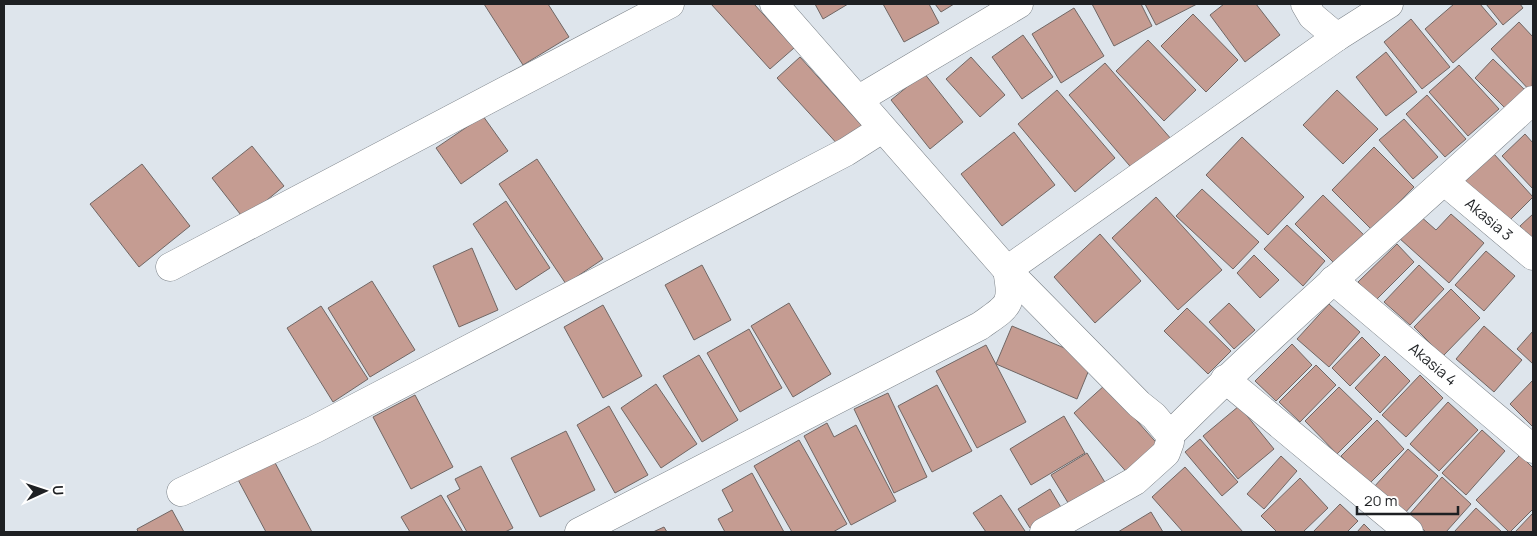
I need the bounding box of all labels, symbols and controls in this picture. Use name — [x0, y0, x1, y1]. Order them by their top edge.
street label: Akasia 3 — [1461, 193, 1517, 245]
street label: Akasia 4 — [1404, 338, 1462, 390]
north arrow — [20, 466, 70, 516]
scale bar — [1357, 484, 1458, 516]
text: U — [49, 485, 68, 496]
text: 20 m — [1364, 490, 1397, 511]

